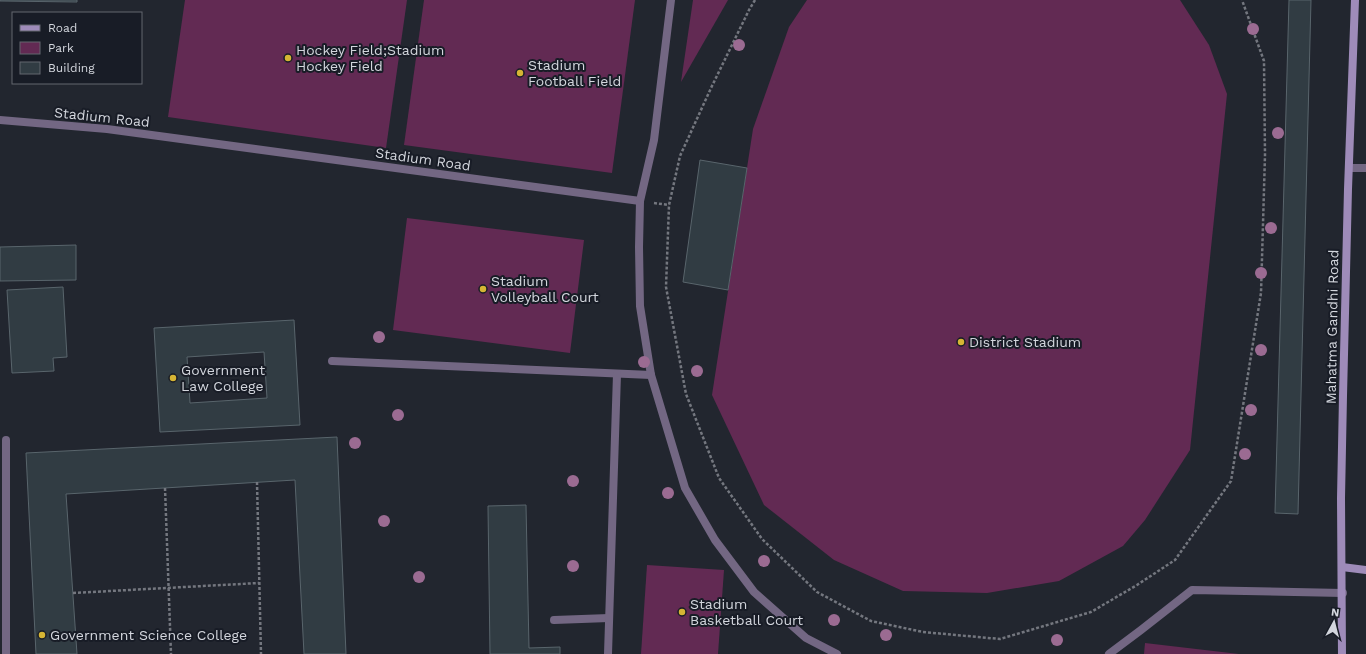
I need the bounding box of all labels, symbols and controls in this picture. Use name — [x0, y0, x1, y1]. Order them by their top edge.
legend — [12, 12, 142, 84]
text: Road — [48, 21, 77, 35]
text: Park — [48, 41, 74, 55]
place label: Hockey Field;Stadium Hockey Field — [296, 42, 444, 74]
marker: Hockey Field;Stadium Hockey Field — [283, 53, 293, 63]
place label: Stadium Football Field — [528, 57, 621, 89]
text: Building — [48, 61, 95, 75]
marker: Stadium Football Field — [515, 68, 525, 78]
street label: Stadium Road — [53, 104, 151, 130]
street label: Stadium Road — [374, 144, 472, 174]
street label: Mahatma Gandhi Road — [1323, 250, 1341, 404]
place label: Stadium Volleyball Court — [491, 273, 599, 305]
marker: Stadium Volleyball Court — [478, 284, 488, 294]
place label: District Stadium — [969, 334, 1081, 350]
marker: District Stadium — [956, 337, 966, 347]
place label: Government Law College — [181, 362, 265, 394]
marker: Government Law College — [168, 373, 178, 383]
place label: Stadium Basketball Court — [690, 596, 803, 628]
north arrow — [1314, 602, 1354, 642]
text: N — [1330, 606, 1340, 620]
marker: Stadium Basketball Court — [677, 607, 687, 617]
place label: Government Science College — [50, 627, 247, 643]
marker: Government Science College — [37, 630, 47, 640]

